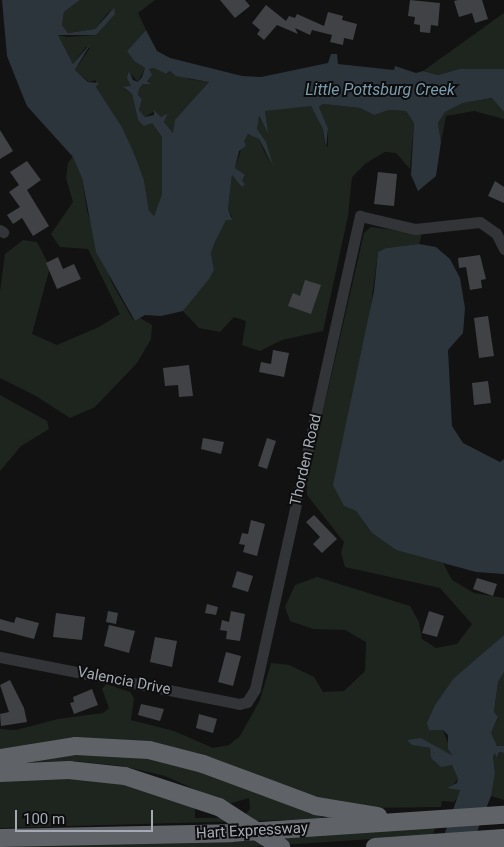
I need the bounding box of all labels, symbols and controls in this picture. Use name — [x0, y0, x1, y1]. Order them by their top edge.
water label: Little Pottsburg Creek — [305, 80, 455, 100]
street label: Thorden Road — [287, 412, 325, 508]
street label: Valencia Drive — [76, 663, 172, 699]
scale bar — [18, 800, 155, 832]
text: 100 m — [23, 810, 65, 828]
street label: Hart Expressway — [196, 819, 308, 843]

